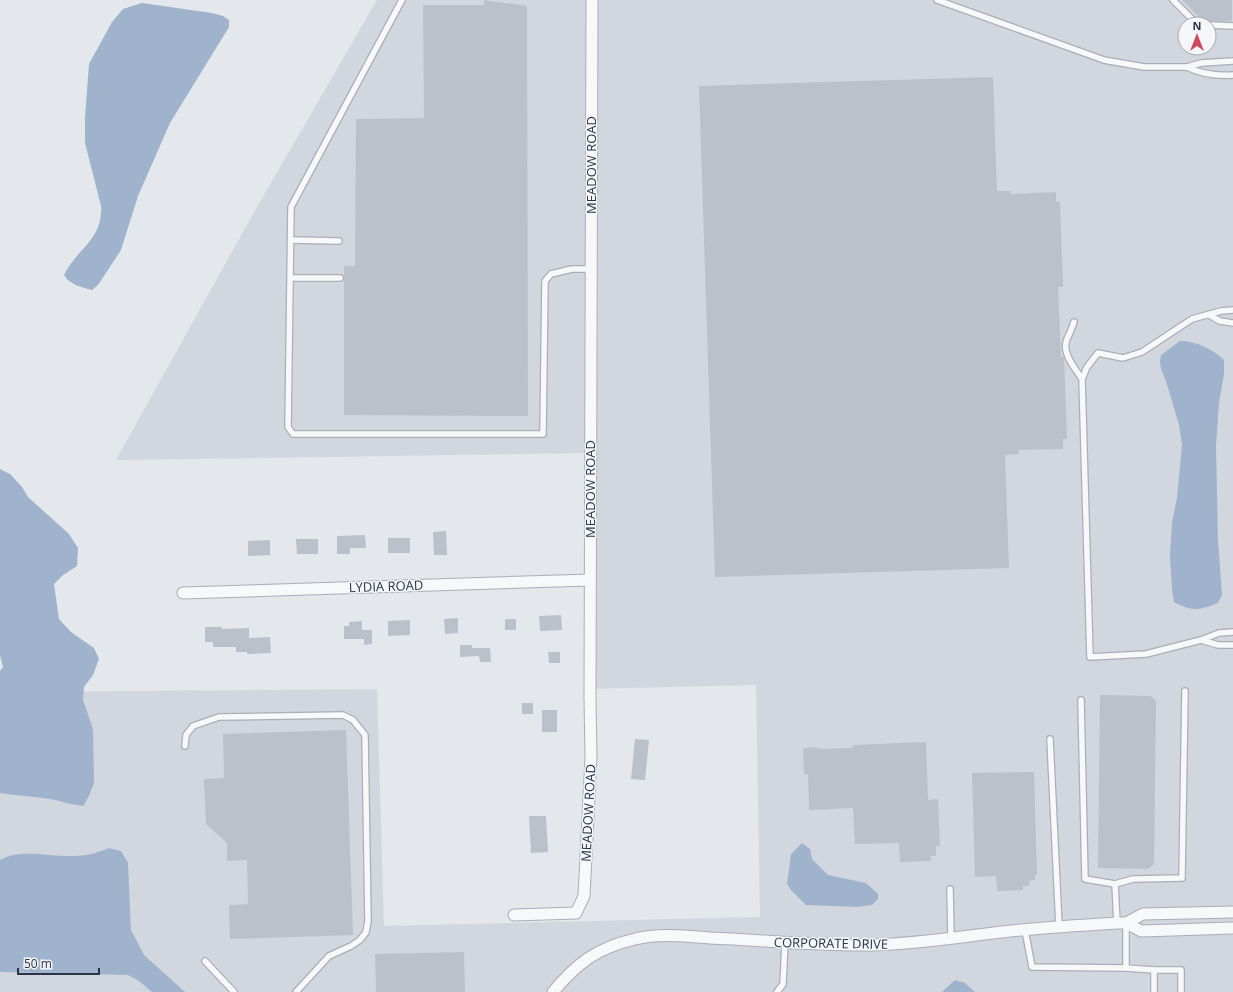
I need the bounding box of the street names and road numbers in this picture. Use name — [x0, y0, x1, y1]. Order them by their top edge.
street label: MEADOW ROAD — [582, 116, 600, 214]
street label: MEADOW ROAD — [581, 440, 599, 538]
street label: LYDIA ROAD — [348, 576, 424, 596]
street label: MEADOW ROAD — [576, 764, 600, 862]
street label: CORPORATE DRIVE — [774, 933, 888, 953]

